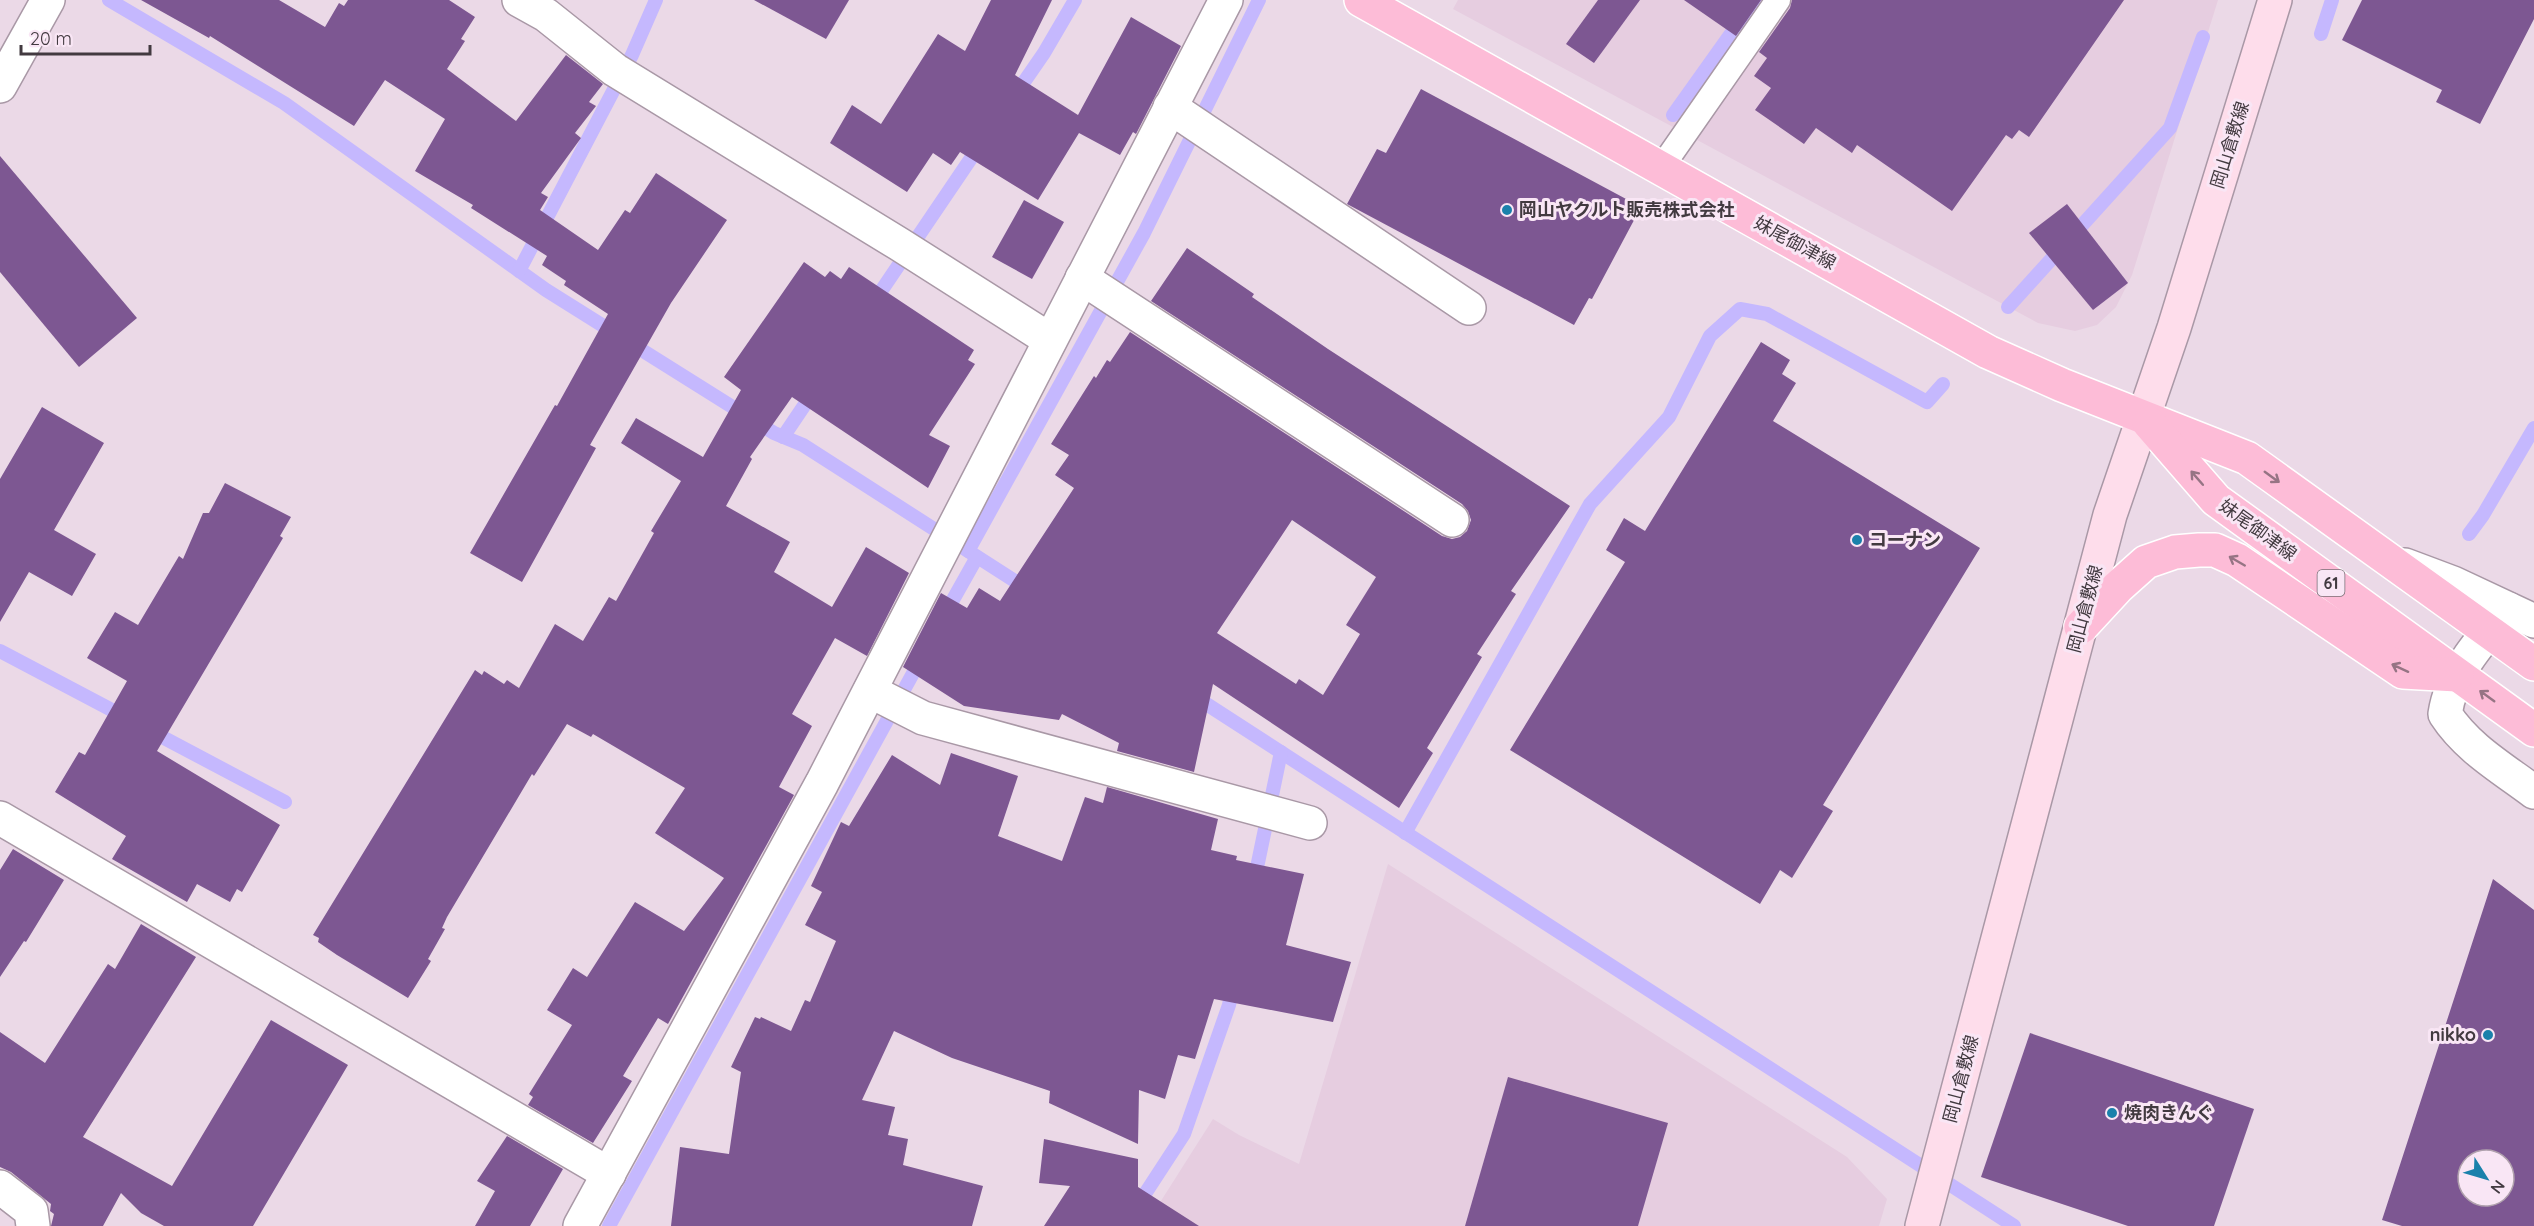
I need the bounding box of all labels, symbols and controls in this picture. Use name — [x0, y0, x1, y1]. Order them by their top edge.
scale bar — [21, 18, 150, 56]
text: 20 m — [30, 27, 72, 50]
street label: 岡山倉敷線 — [2205, 98, 2254, 191]
place label: 岡山ヤクルト販売株式会社 — [1519, 198, 1734, 221]
marker: 岡山ヤクルト販売株式会社 — [1500, 203, 1514, 217]
street label: 妹尾御津線 — [1750, 211, 1840, 274]
one-way arrow — [2190, 471, 2204, 486]
one-way arrow — [2264, 471, 2280, 483]
street label: 妹尾御津線 — [2215, 494, 2301, 565]
place label: コーナン — [1869, 528, 1941, 551]
marker: コーナン — [1850, 533, 1864, 547]
one-way arrow — [2229, 555, 2246, 567]
street label: 岡山倉敷線 — [2062, 562, 2107, 655]
road number: 61 — [2318, 570, 2344, 596]
one-way arrow — [2391, 661, 2409, 673]
one-way arrow — [2479, 690, 2495, 702]
place label: nikko — [2430, 1023, 2476, 1046]
marker: nikko — [2481, 1028, 2495, 1042]
street label: 岡山倉敷線 — [1938, 1032, 1983, 1125]
place label: 焼肉きんぐ — [2124, 1101, 2214, 1124]
marker: 焼肉きんぐ — [2105, 1106, 2119, 1120]
north arrow — [2456, 1148, 2516, 1208]
text: N — [2486, 1176, 2510, 1198]

